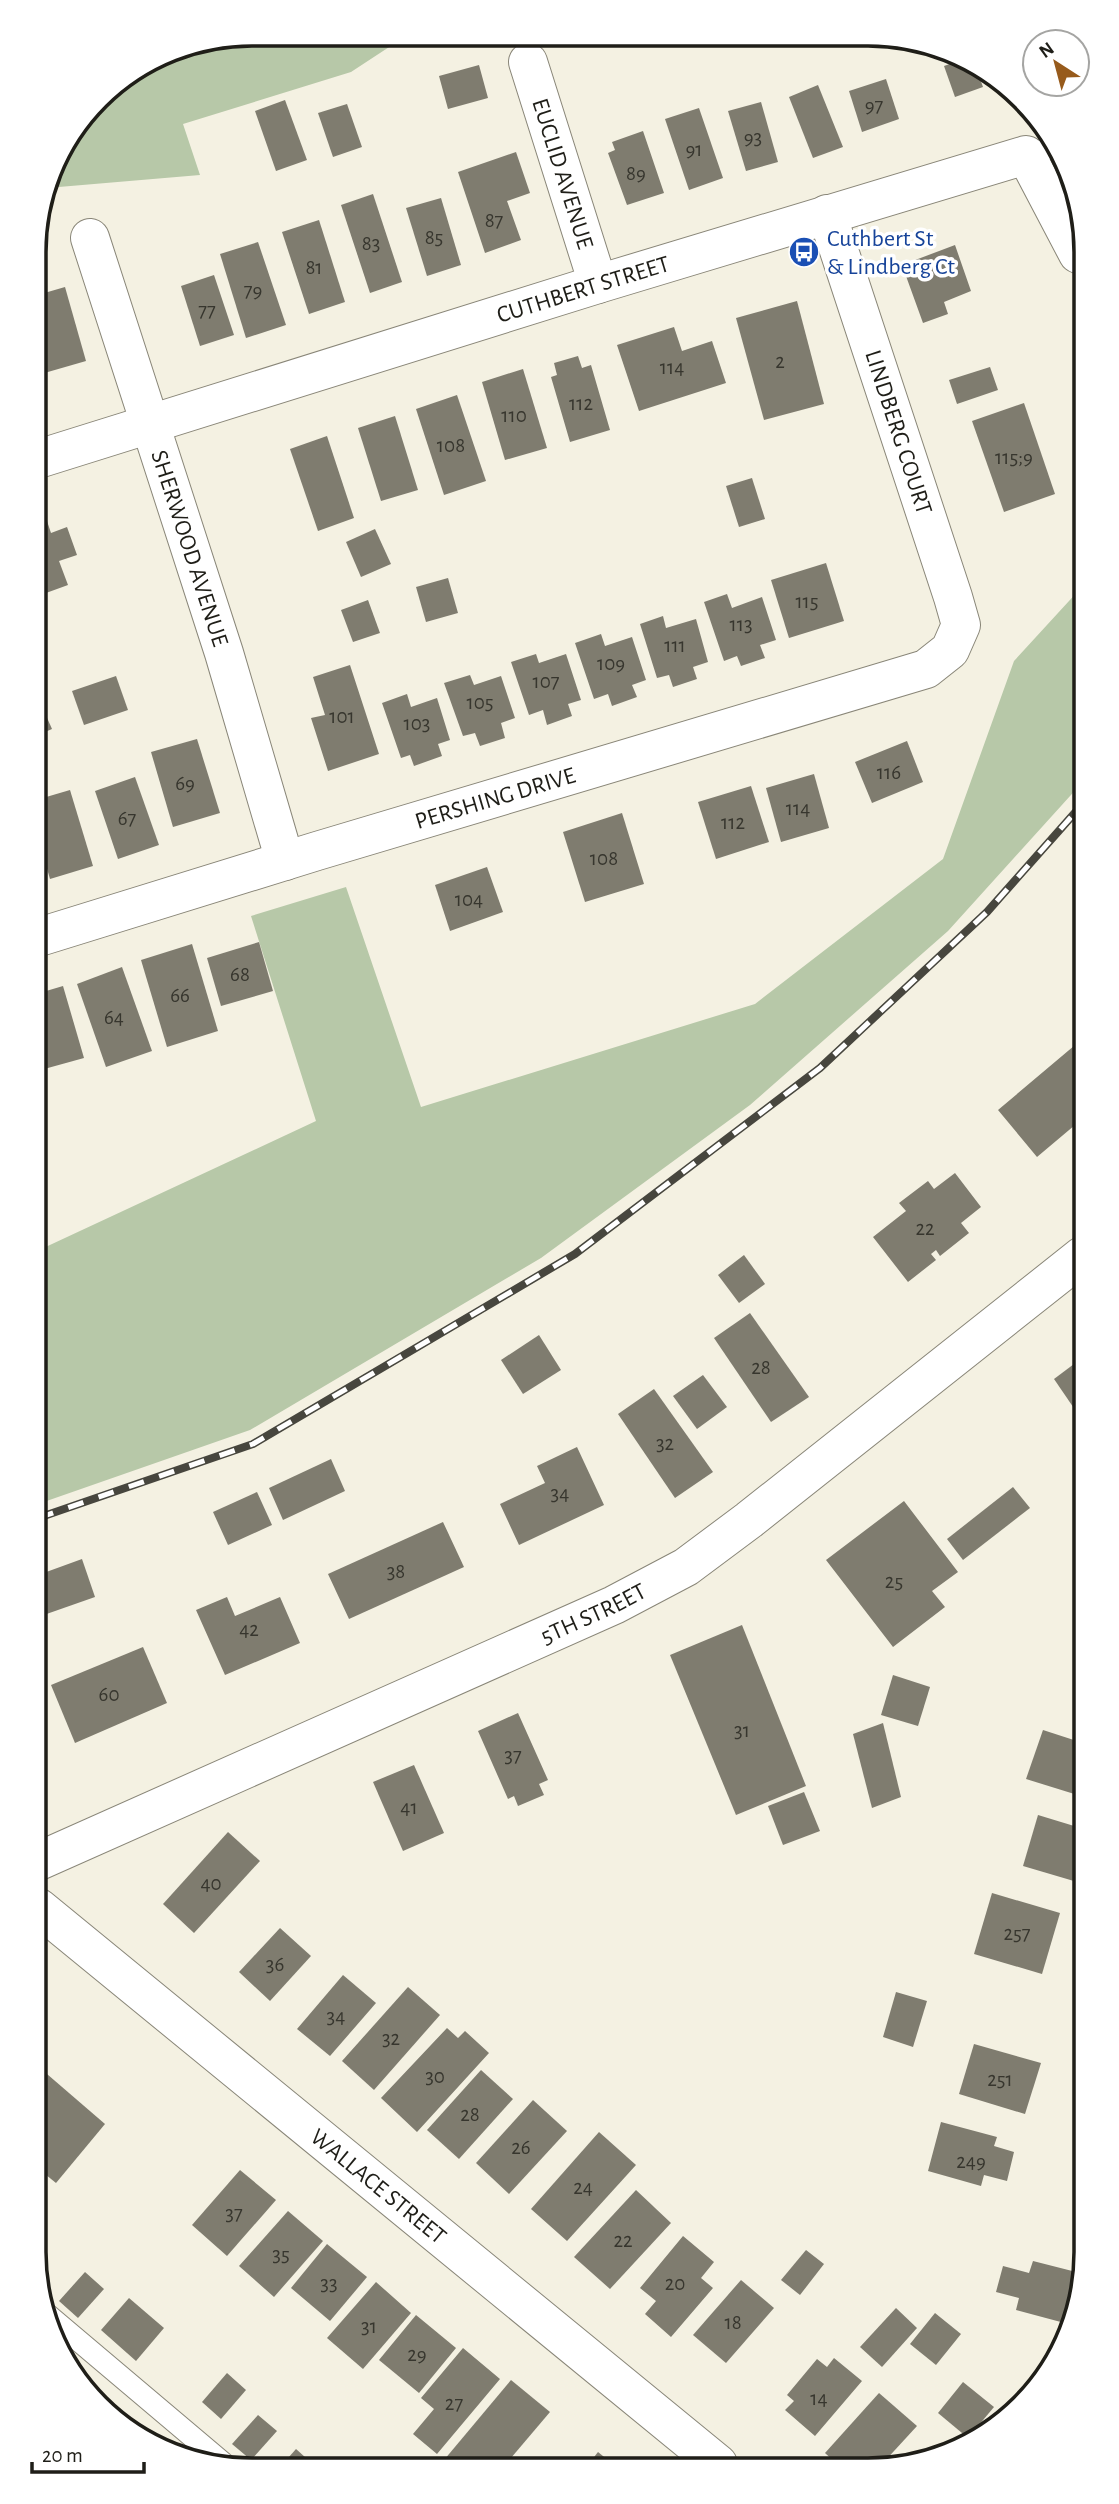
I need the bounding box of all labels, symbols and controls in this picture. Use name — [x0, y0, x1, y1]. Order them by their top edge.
north arrow — [1021, 28, 1091, 98]
text: N — [1036, 39, 1058, 62]
house number: 97 — [865, 95, 884, 116]
street label: EUCLID AVENUE — [527, 96, 597, 253]
house number: 93 — [744, 127, 762, 148]
house number: 91 — [685, 139, 703, 160]
house number: 89 — [626, 163, 646, 184]
house number: 87 — [485, 210, 504, 231]
house number: 85 — [425, 227, 443, 248]
place label: Cuthbert St & Lindberg Ct — [827, 227, 955, 279]
house number: 83 — [362, 233, 380, 254]
bus stop icon: Cuthbert St & Lindberg Ct — [787, 235, 821, 269]
street label: CUTHBERT STREET — [494, 252, 673, 328]
house number: 81 — [305, 257, 323, 278]
house number: 79 — [244, 280, 262, 301]
house number: 77 — [198, 300, 216, 321]
street label: LINDBERG COURT — [860, 347, 936, 518]
house number: 2 — [775, 351, 785, 372]
house number: 114 — [660, 357, 684, 378]
house number: 112 — [569, 393, 593, 414]
house number: 110 — [501, 405, 527, 426]
house number: 108 — [437, 435, 465, 456]
street label: SHERWOOD AVENUE — [146, 447, 232, 650]
house number: 115;9 — [995, 447, 1033, 468]
house number: 115 — [795, 591, 819, 612]
house number: 113 — [729, 614, 753, 635]
house number: 111 — [664, 635, 686, 656]
house number: 109 — [597, 653, 625, 674]
house number: 107 — [532, 671, 560, 692]
house number: 105 — [466, 692, 494, 713]
house number: 101 — [329, 706, 355, 727]
house number: 103 — [404, 713, 430, 734]
house number: 116 — [877, 762, 901, 783]
street label: PERSHING DRIVE — [412, 763, 579, 834]
house number: 69 — [175, 773, 195, 794]
house number: 114 — [786, 798, 810, 819]
house number: 67 — [118, 808, 137, 829]
house number: 112 — [721, 812, 745, 833]
house number: 108 — [590, 848, 618, 869]
house number: 104 — [455, 889, 483, 910]
house number: 68 — [230, 964, 250, 985]
house number: 66 — [170, 985, 190, 1006]
house number: 64 — [104, 1007, 124, 1028]
house number: 22 — [915, 1218, 935, 1239]
house number: 28 — [751, 1357, 771, 1378]
house number: 32 — [656, 1433, 674, 1454]
house number: 34 — [551, 1483, 569, 1504]
house number: 38 — [387, 1561, 405, 1582]
house number: 25 — [885, 1571, 903, 1592]
street label: 5TH STREET — [537, 1579, 650, 1649]
house number: 42 — [239, 1619, 259, 1640]
house number: 60 — [99, 1684, 119, 1705]
house number: 31 — [734, 1720, 750, 1741]
house number: 37 — [504, 1745, 522, 1766]
house number: 41 — [400, 1797, 418, 1818]
house number: 40 — [200, 1873, 222, 1894]
house number: 257 — [1003, 1923, 1031, 1944]
house number: 36 — [266, 1954, 284, 1975]
house number: 34 — [327, 2006, 345, 2027]
house number: 32 — [382, 2028, 400, 2049]
house number: 30 — [425, 2066, 445, 2087]
house number: 251 — [987, 2069, 1013, 2090]
house number: 28 — [460, 2104, 480, 2125]
street label: WALLACE STREET — [306, 2125, 451, 2249]
house number: 26 — [511, 2137, 531, 2158]
house number: 249 — [956, 2151, 986, 2172]
house number: 24 — [573, 2177, 593, 2198]
house number: 37 — [225, 2203, 243, 2224]
house number: 22 — [613, 2230, 633, 2251]
house number: 35 — [272, 2244, 290, 2265]
house number: 33 — [320, 2273, 338, 2294]
house number: 20 — [665, 2273, 685, 2294]
house number: 18 — [724, 2312, 742, 2333]
house number: 31 — [361, 2316, 377, 2337]
house number: 29 — [407, 2344, 427, 2365]
house number: 14 — [810, 2388, 828, 2409]
house number: 27 — [445, 2393, 463, 2414]
scale bar — [32, 2430, 144, 2474]
text: 20 m — [42, 2445, 83, 2466]

